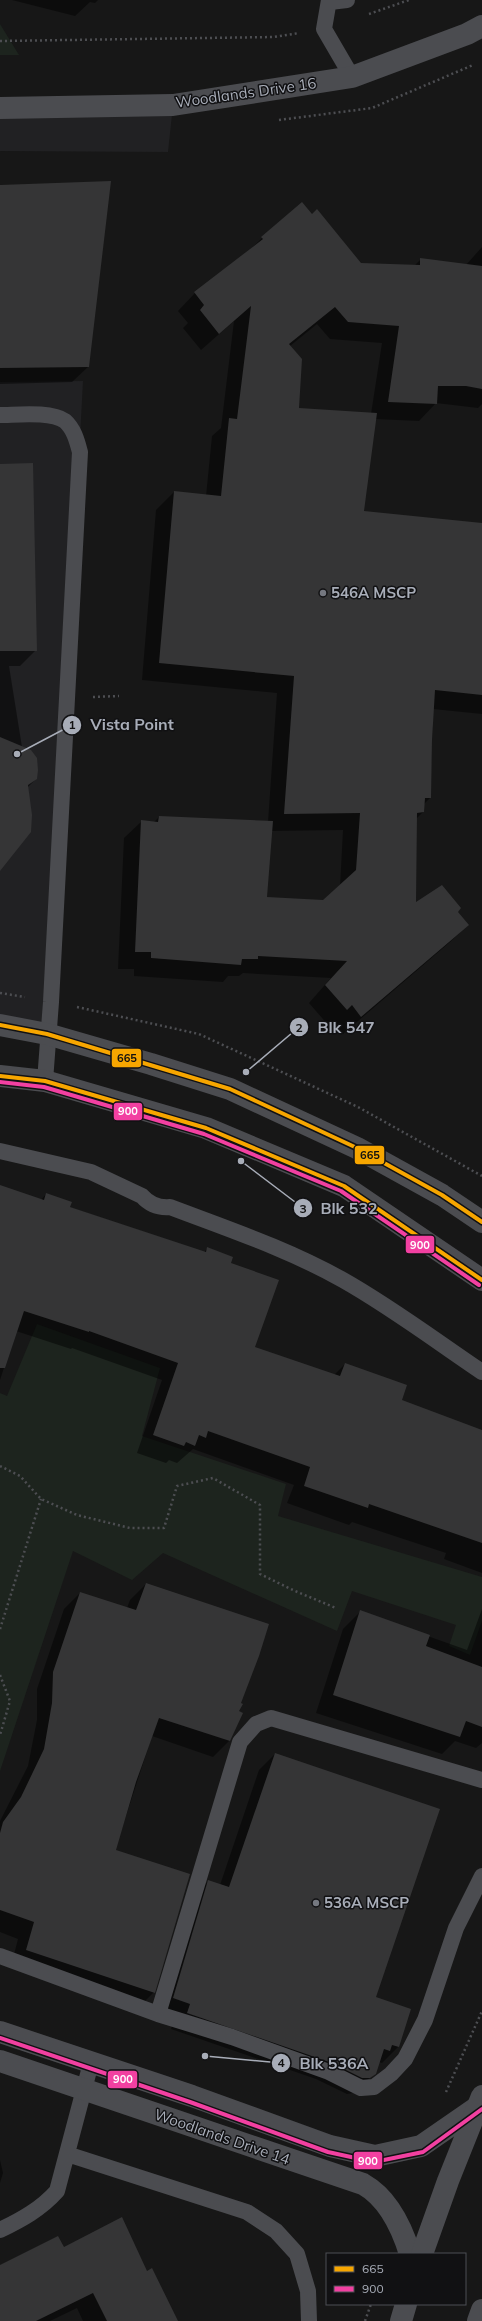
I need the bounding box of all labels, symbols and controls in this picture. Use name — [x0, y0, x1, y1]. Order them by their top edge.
street label: Woodlands Drive 16 — [174, 73, 317, 112]
place label: 546A MSCP — [331, 583, 416, 602]
marker: 546A MSCP — [318, 588, 328, 598]
callout: Vista Point — [62, 711, 181, 739]
text: Vista Point — [89, 714, 174, 734]
text: 1 — [68, 717, 76, 732]
callout: Blk 547 — [289, 1013, 383, 1041]
text: Blk 547 — [317, 1017, 375, 1037]
text: 2 — [295, 1020, 303, 1035]
line badge: 665 — [111, 1048, 142, 1068]
text: 665 — [117, 1051, 137, 1065]
line badge: 900 — [113, 1102, 143, 1121]
text: 900 — [118, 1104, 138, 1118]
line badge: 665 — [354, 1145, 385, 1165]
text: 665 — [360, 1148, 380, 1162]
callout: Blk 532 — [293, 1194, 386, 1222]
text: Blk 532 — [320, 1198, 378, 1218]
text: 3 — [299, 1201, 307, 1216]
line badge: 900 — [405, 1235, 435, 1254]
text: 900 — [410, 1238, 430, 1252]
place label: 536A MSCP — [324, 1893, 409, 1912]
marker: 536A MSCP — [311, 1898, 321, 1908]
callout: Blk 536A — [271, 2049, 376, 2077]
text: Blk 536A — [299, 2053, 369, 2073]
text: 4 — [277, 2055, 285, 2070]
line badge: 900 — [107, 2070, 138, 2089]
text: 900 — [113, 2072, 133, 2086]
street label: Woodlands Drive 14 — [152, 2104, 292, 2169]
line badge: 900 — [353, 2151, 383, 2170]
text: 900 — [358, 2154, 378, 2168]
legend — [326, 2253, 466, 2305]
text: 665 — [362, 2261, 384, 2276]
text: 900 — [362, 2281, 384, 2296]

